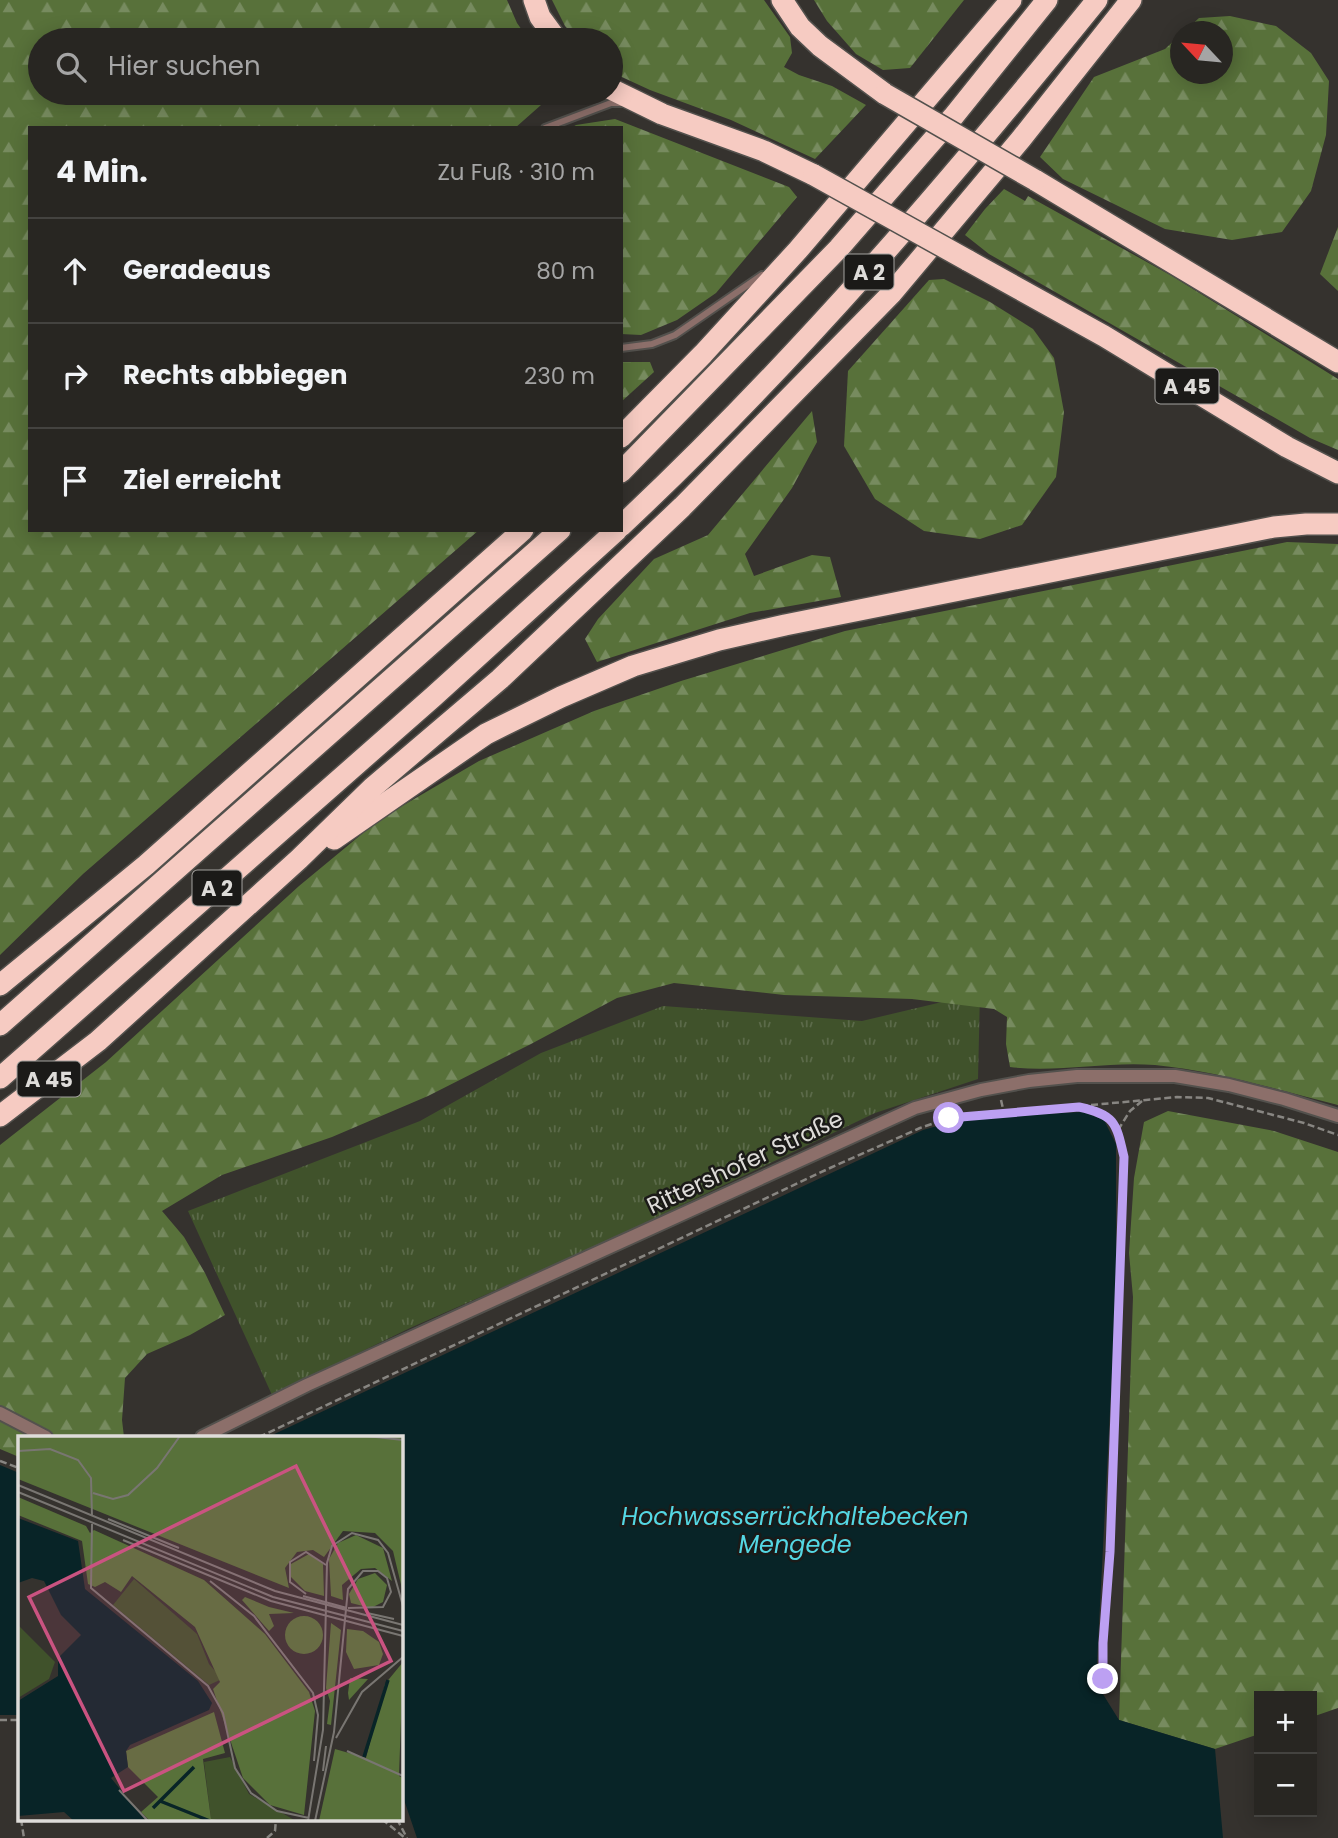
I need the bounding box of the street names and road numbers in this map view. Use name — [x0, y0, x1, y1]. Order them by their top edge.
road number: A 2 — [844, 254, 894, 290]
road number: A 45 — [1156, 368, 1218, 404]
road number: A 2 — [192, 870, 242, 906]
road number: A 45 — [18, 1062, 80, 1096]
street label: Rittershofer Straße — [642, 1102, 848, 1222]

